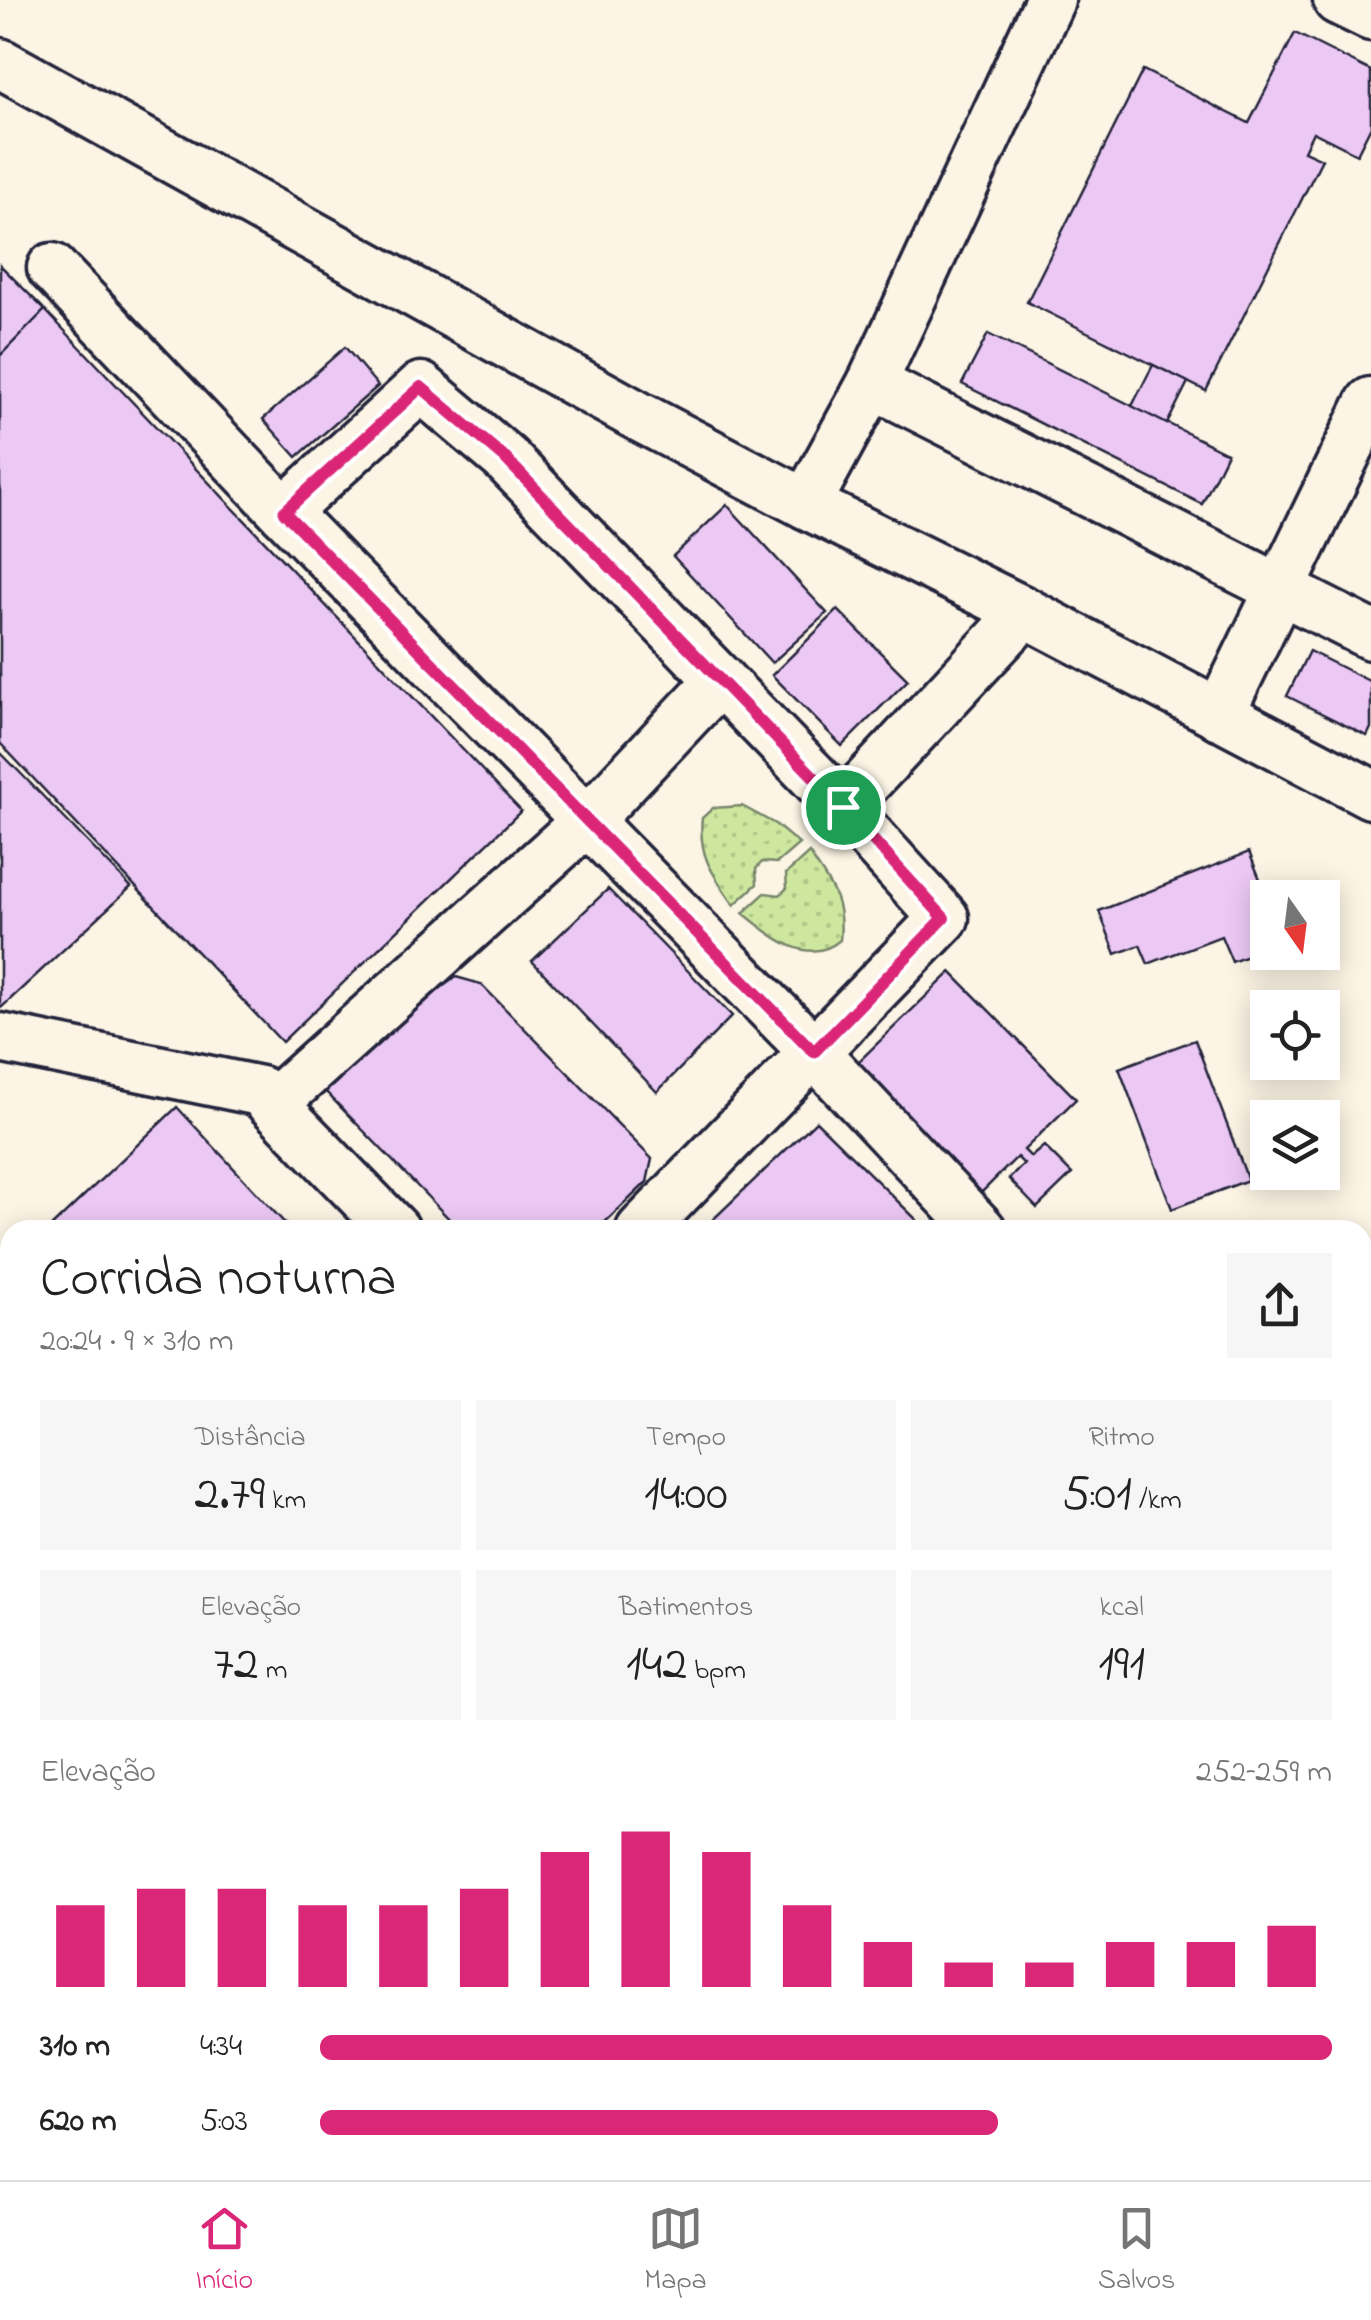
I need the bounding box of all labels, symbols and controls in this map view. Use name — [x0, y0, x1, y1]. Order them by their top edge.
pin — [801, 765, 886, 850]
icon: arrive — [816, 780, 871, 835]
north arrow — [1250, 880, 1340, 970]
map controls — [1250, 880, 1340, 1190]
button: locate — [1250, 990, 1340, 1080]
button: layers — [1250, 1100, 1340, 1190]
text: Corrida noturna — [40, 1241, 397, 1321]
button: share — [1227, 1253, 1332, 1358]
text: 20:24 · 9 × 310 m — [40, 1319, 234, 1366]
text: Distância — [195, 1418, 306, 1459]
text: Tempo — [646, 1418, 726, 1459]
text: Ritmo — [1089, 1418, 1155, 1459]
text: 2.79 — [194, 1459, 265, 1532]
text: 14:00 — [644, 1459, 728, 1532]
text: 5:01 — [1062, 1459, 1132, 1532]
text: km — [265, 1481, 306, 1522]
text: /km — [1132, 1481, 1182, 1522]
text: Elevação — [200, 1588, 301, 1629]
text: Batimentos — [619, 1588, 753, 1629]
text: kcal — [1099, 1588, 1144, 1629]
text: 72 — [213, 1629, 259, 1702]
text: 142 — [626, 1629, 687, 1702]
text: 191 — [1098, 1629, 1145, 1702]
text: m — [259, 1651, 287, 1692]
text: bpm — [687, 1651, 746, 1692]
text: Elevação — [40, 1750, 156, 1797]
text: 252–259 m — [1196, 1750, 1332, 1797]
text: 310 m — [40, 2024, 110, 2071]
text: 4:34 — [200, 2024, 242, 2071]
text: 620 m — [40, 2099, 117, 2146]
text: 5:03 — [200, 2099, 248, 2146]
tab: Início — [196, 2201, 253, 2302]
tab: Mapa — [644, 2201, 707, 2302]
tab: Salvos — [1098, 2201, 1175, 2302]

